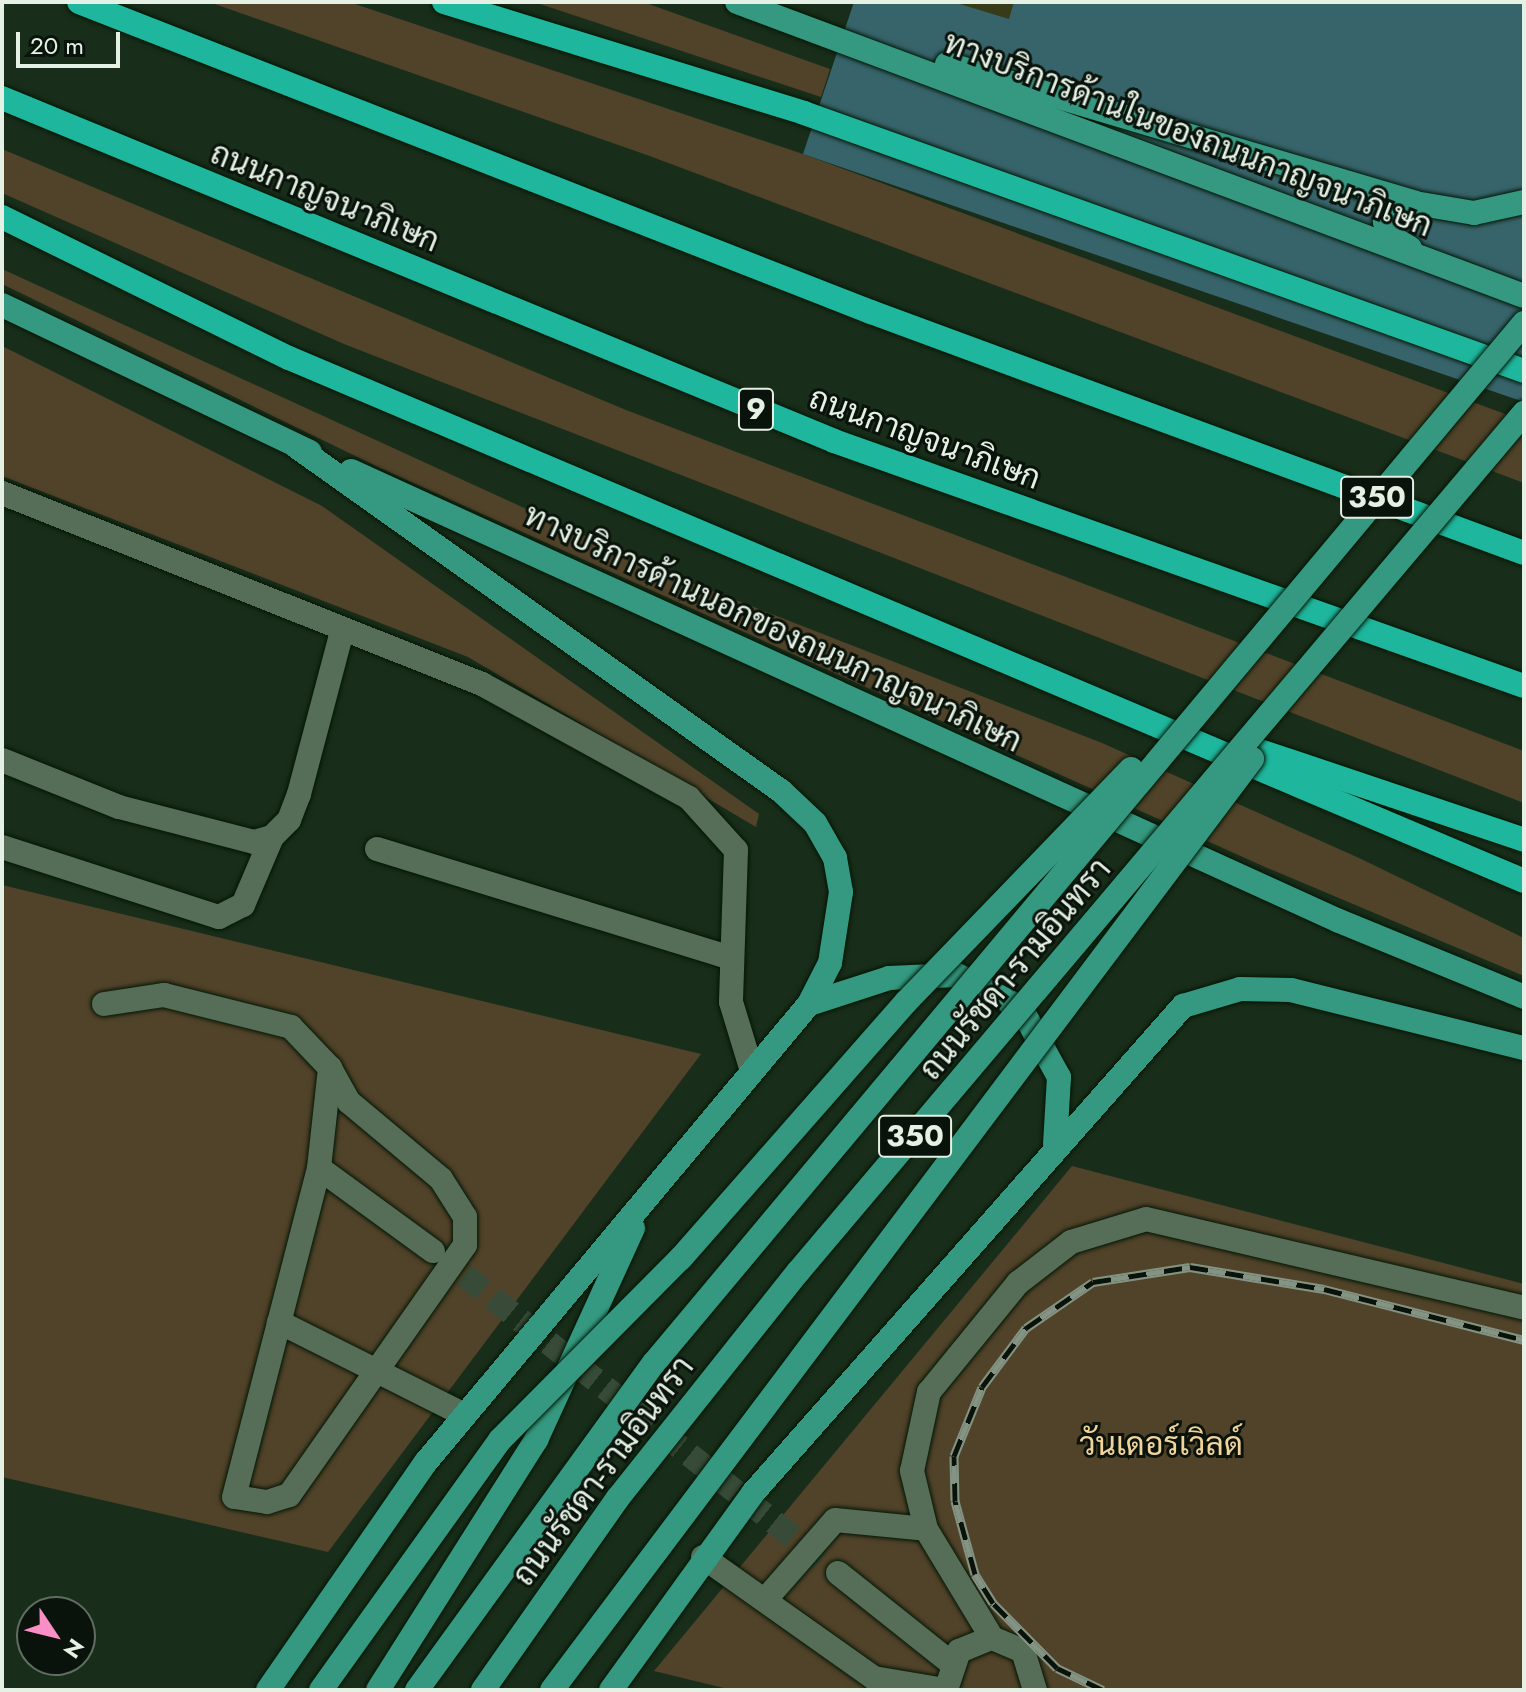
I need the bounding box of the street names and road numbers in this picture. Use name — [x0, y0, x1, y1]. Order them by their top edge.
street label: ทางบริการด้านในของถนนกาญจนาภิเษก — [939, 23, 1437, 245]
street label: ถนนกาญจนาภิเษก — [205, 134, 445, 260]
street label: ถนนกาญจนาภิเษก — [804, 378, 1046, 498]
road number: 9 — [736, 383, 776, 435]
road number: 350 — [1339, 471, 1415, 523]
street label: ทางบริการด้านนอกของถนนกาญจนาภิเษก — [518, 495, 1028, 761]
street label: ถนนรัชดา-รามอินทรา — [911, 850, 1119, 1088]
road number: 350 — [877, 1110, 953, 1162]
street label: ถนนรัชดา-รามอินทรา — [504, 1349, 702, 1593]

